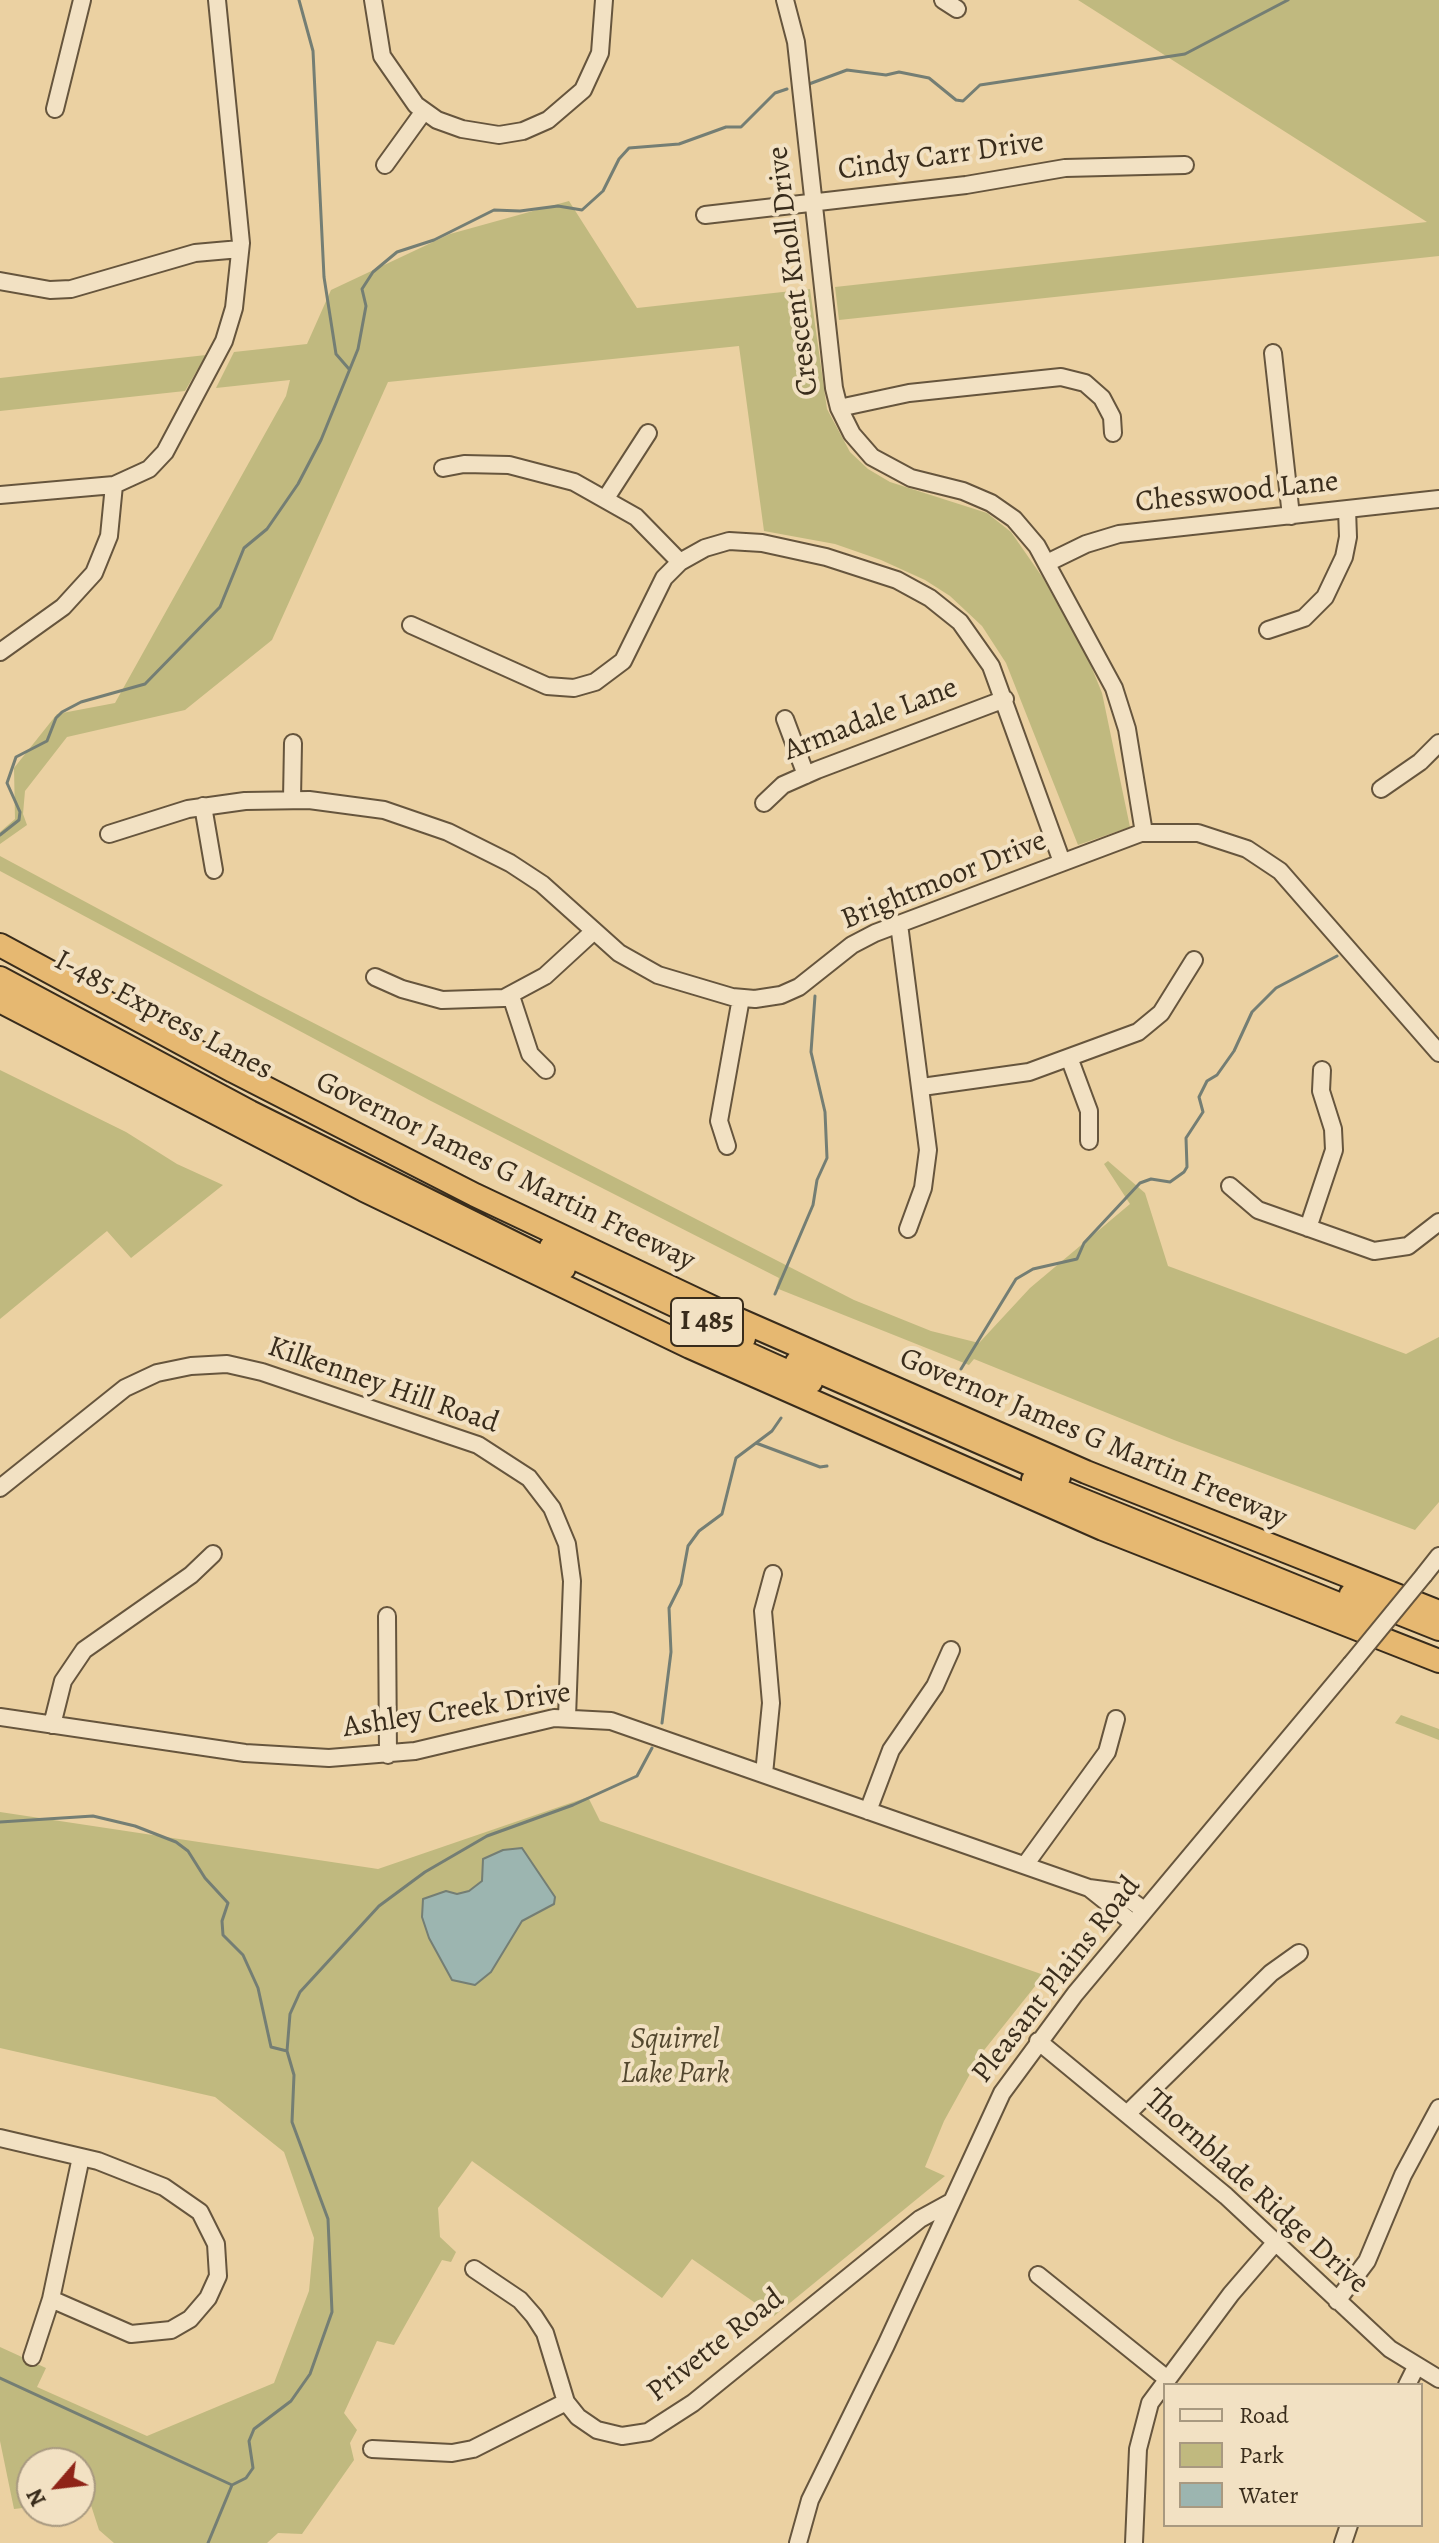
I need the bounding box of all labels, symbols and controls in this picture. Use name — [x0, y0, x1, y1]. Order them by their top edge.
street label: Cindy Carr Drive — [836, 125, 1046, 189]
street label: Crescent Knoll Drive — [761, 144, 827, 398]
street label: Chesswood Lane — [1134, 464, 1340, 522]
street label: Armadale Lane — [779, 670, 963, 770]
street label: Brightmoor Drive — [836, 823, 1052, 939]
street label: I-485 Express Lanes — [48, 943, 278, 1089]
street label: Governor James G Martin Freeway — [310, 1064, 700, 1280]
road number: I 485 — [671, 1298, 743, 1346]
street label: Kilkenney Hill Road — [263, 1330, 503, 1442]
street label: Governor James G Martin Freeway — [894, 1341, 1292, 1537]
street label: Ashley Creek Drive — [341, 1675, 573, 1747]
street label: Pleasant Plains Road — [965, 1869, 1149, 2091]
park label: Squirrel Lake Park — [620, 2023, 730, 2094]
street label: Thornblade Ridge Drive — [1137, 2082, 1375, 2302]
street label: Privette Road — [640, 2281, 792, 2411]
legend — [1163, 2383, 1423, 2527]
text: Road — [1239, 2399, 1289, 2431]
text: Park — [1239, 2439, 1284, 2471]
north arrow — [16, 2447, 96, 2527]
text: Water — [1239, 2479, 1299, 2511]
text: N — [20, 2483, 54, 2511]

